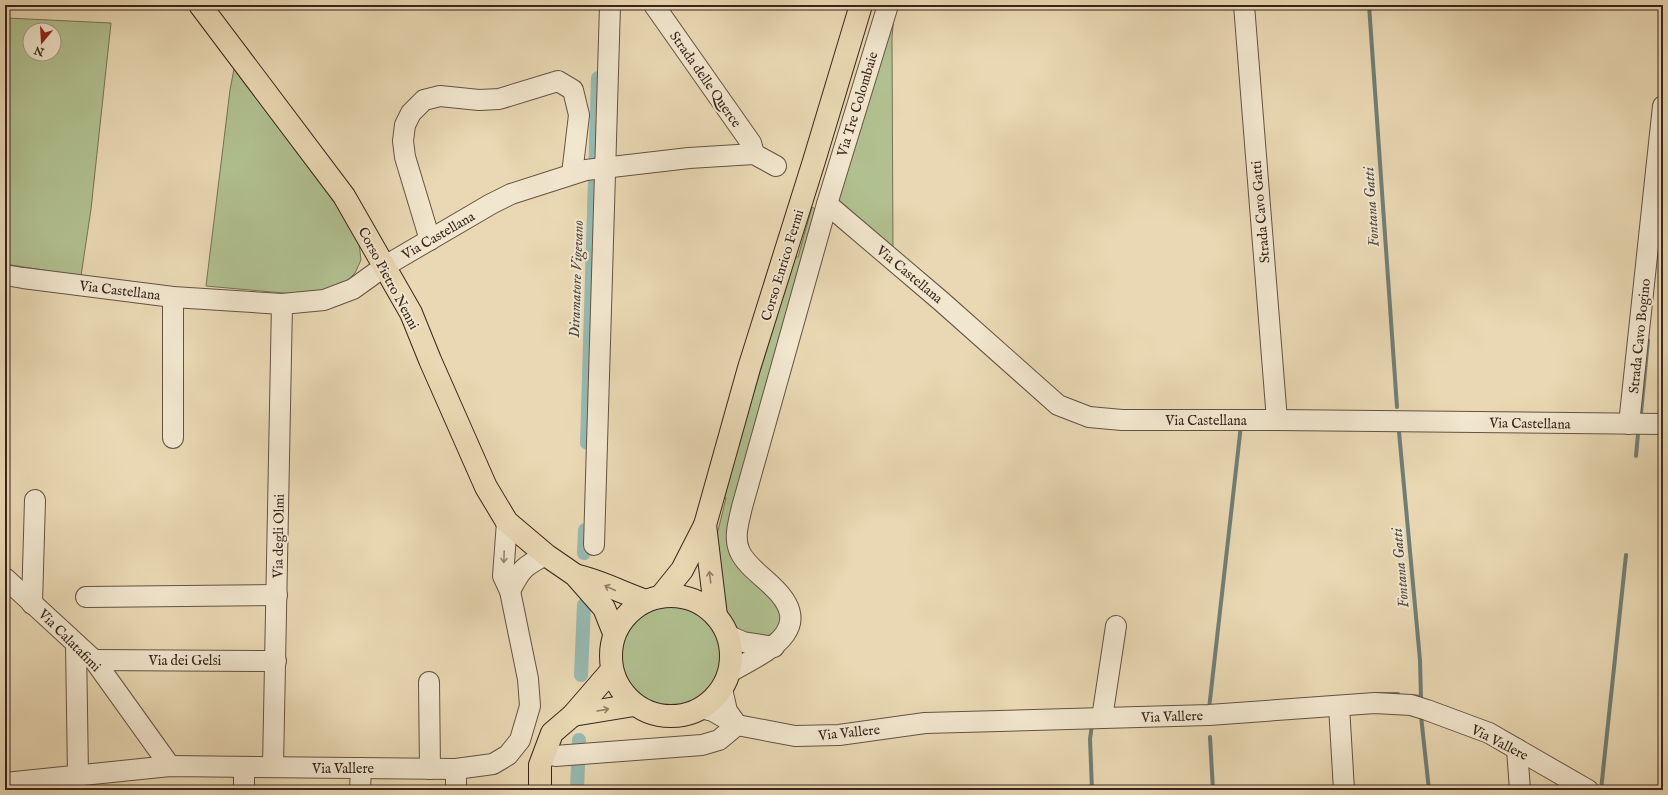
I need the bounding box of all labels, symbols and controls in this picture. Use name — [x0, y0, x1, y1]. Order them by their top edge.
north arrow — [22, 22, 62, 62]
street label: Strada delle Querce — [665, 28, 745, 132]
text: N — [32, 42, 47, 59]
street label: Via Tre Colombaie — [833, 49, 883, 160]
street label: Strada Cavo Gatti — [1248, 160, 1274, 264]
water label: Fontana Gatti — [1359, 165, 1384, 248]
street label: Via Castellana — [398, 207, 479, 265]
street label: Corso Enrico Fermi — [757, 207, 809, 323]
water label: Diramatore Vigevano — [565, 220, 589, 338]
street label: Corso Pietro Nenni — [353, 224, 423, 333]
street label: Via Castellana — [872, 241, 947, 308]
street label: Via Castellana — [77, 277, 162, 305]
street label: Strada Cavo Bogino — [1625, 277, 1655, 394]
street label: Via Castellana — [1164, 412, 1248, 430]
street label: Via Castellana — [1488, 414, 1572, 434]
street label: Via degli Olmi — [269, 494, 289, 579]
water label: Fontana Gatti — [1387, 526, 1413, 609]
one-way arrow — [500, 550, 508, 563]
one-way arrow — [706, 571, 714, 584]
one-way arrow — [605, 584, 617, 591]
street label: Via Calatafimi — [33, 605, 105, 676]
street label: Via dei Gelsi — [148, 652, 222, 670]
one-way arrow — [596, 706, 609, 714]
street label: Via Vallere — [1140, 707, 1204, 727]
street label: Via Vallere — [1467, 720, 1532, 765]
street label: Via Vallere — [816, 721, 881, 745]
street label: Via Vallere — [311, 760, 375, 778]

